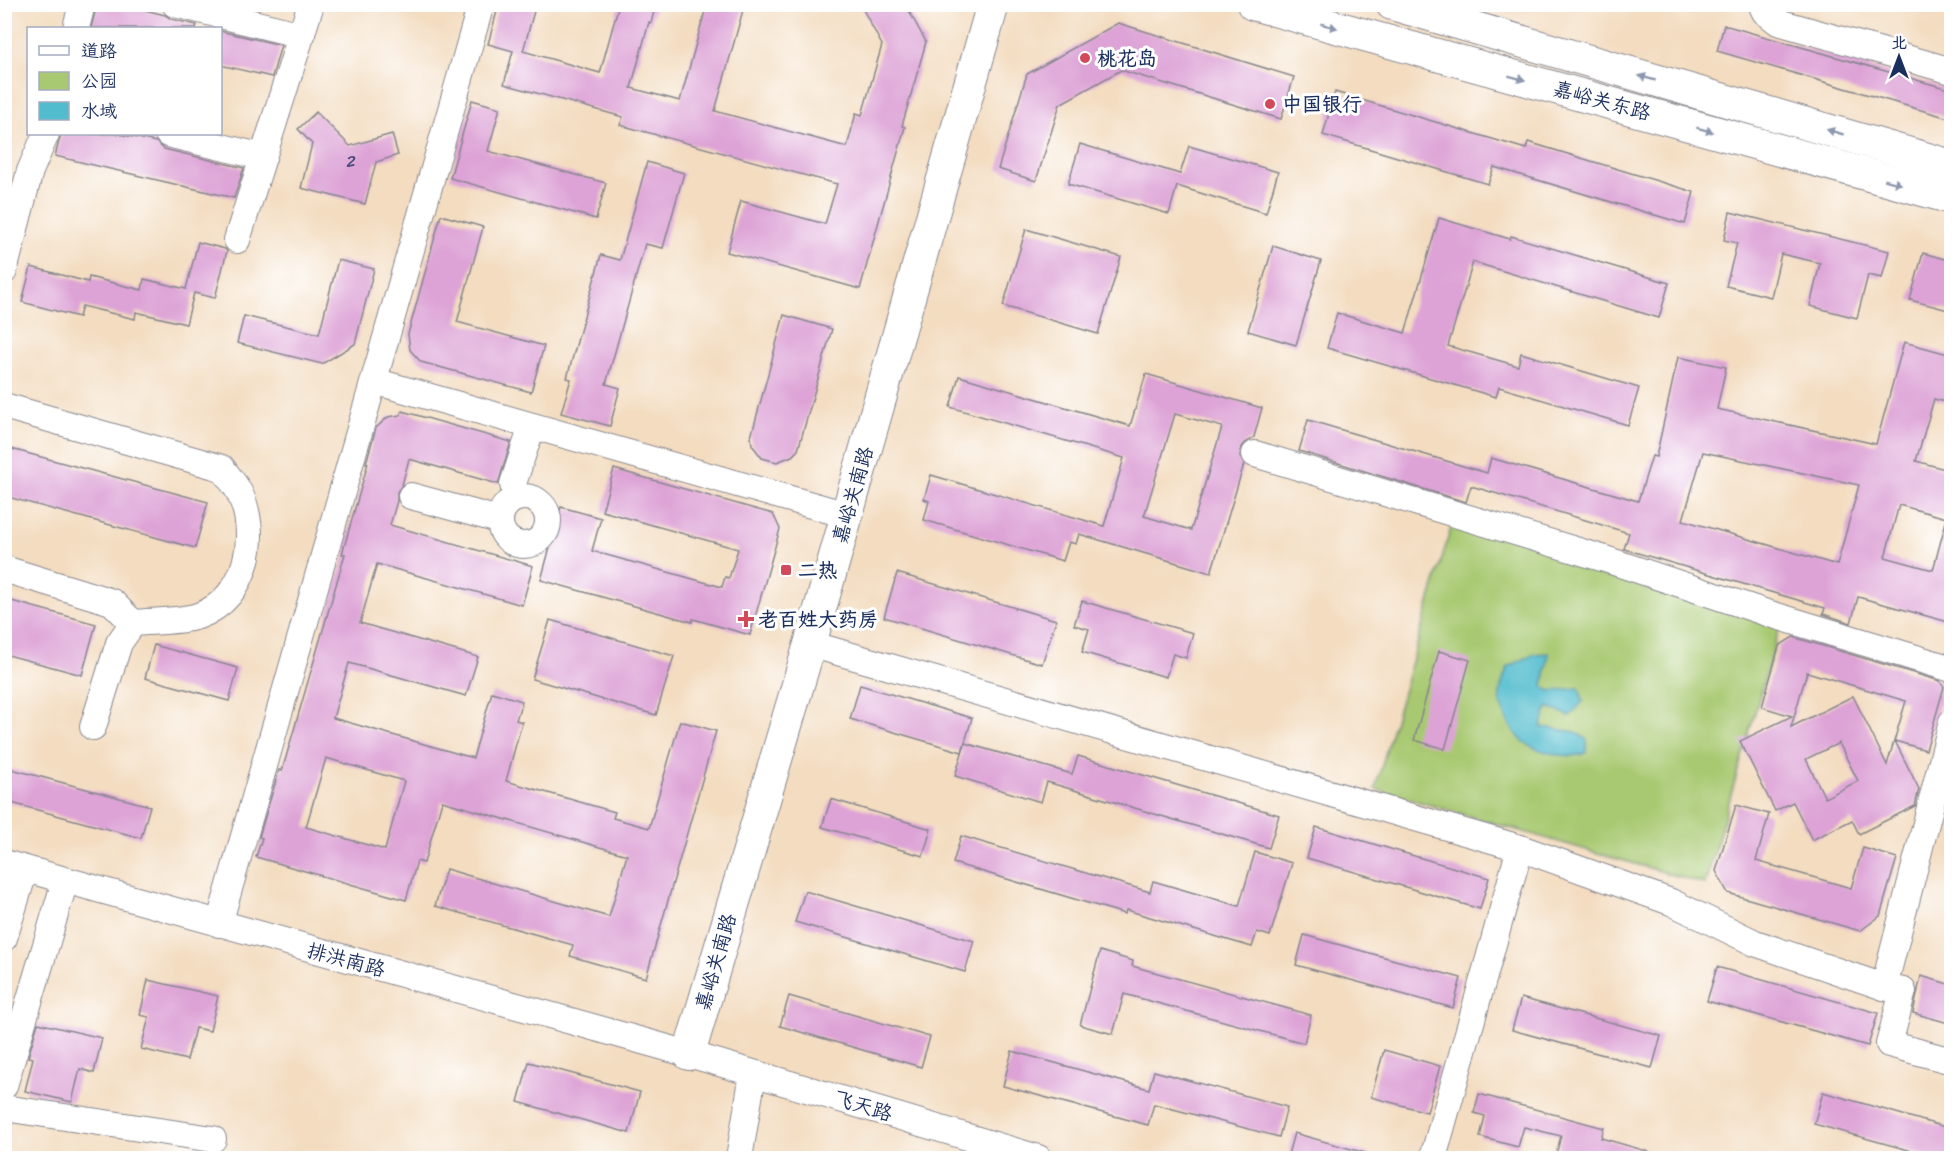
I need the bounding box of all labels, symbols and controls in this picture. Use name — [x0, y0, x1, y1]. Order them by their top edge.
one-way arrow — [1320, 22, 1338, 31]
legend — [27, 27, 222, 135]
north arrow — [1869, 27, 1929, 87]
text: 北 — [1891, 28, 1907, 57]
text: 道路 — [81, 35, 117, 67]
place label: 桃花岛 — [1097, 41, 1157, 76]
marker: 桃花岛 — [1078, 51, 1092, 65]
text: 公园 — [81, 65, 117, 97]
street label: 嘉峪关东路 — [1549, 71, 1656, 131]
one-way arrow — [1638, 73, 1656, 82]
one-way arrow — [1508, 74, 1526, 83]
place label: 中国银行 — [1282, 87, 1362, 122]
text: 水域 — [81, 95, 117, 127]
marker: 中国银行 — [1263, 97, 1277, 111]
one-way arrow — [1696, 126, 1714, 135]
one-way arrow — [1826, 127, 1844, 136]
house number: 2 — [346, 147, 356, 176]
one-way arrow — [1884, 178, 1902, 187]
street label: 嘉峪关南路 — [822, 441, 884, 548]
place label: 二热 — [798, 553, 838, 588]
marker: 二热 — [779, 563, 793, 577]
place label: 老百姓大药房 — [758, 602, 878, 637]
marker: 老百姓大药房 — [739, 612, 753, 626]
street label: 嘉峪关南路 — [685, 908, 747, 1015]
street label: 排洪南路 — [303, 933, 390, 988]
street label: 飞天路 — [829, 1080, 898, 1132]

